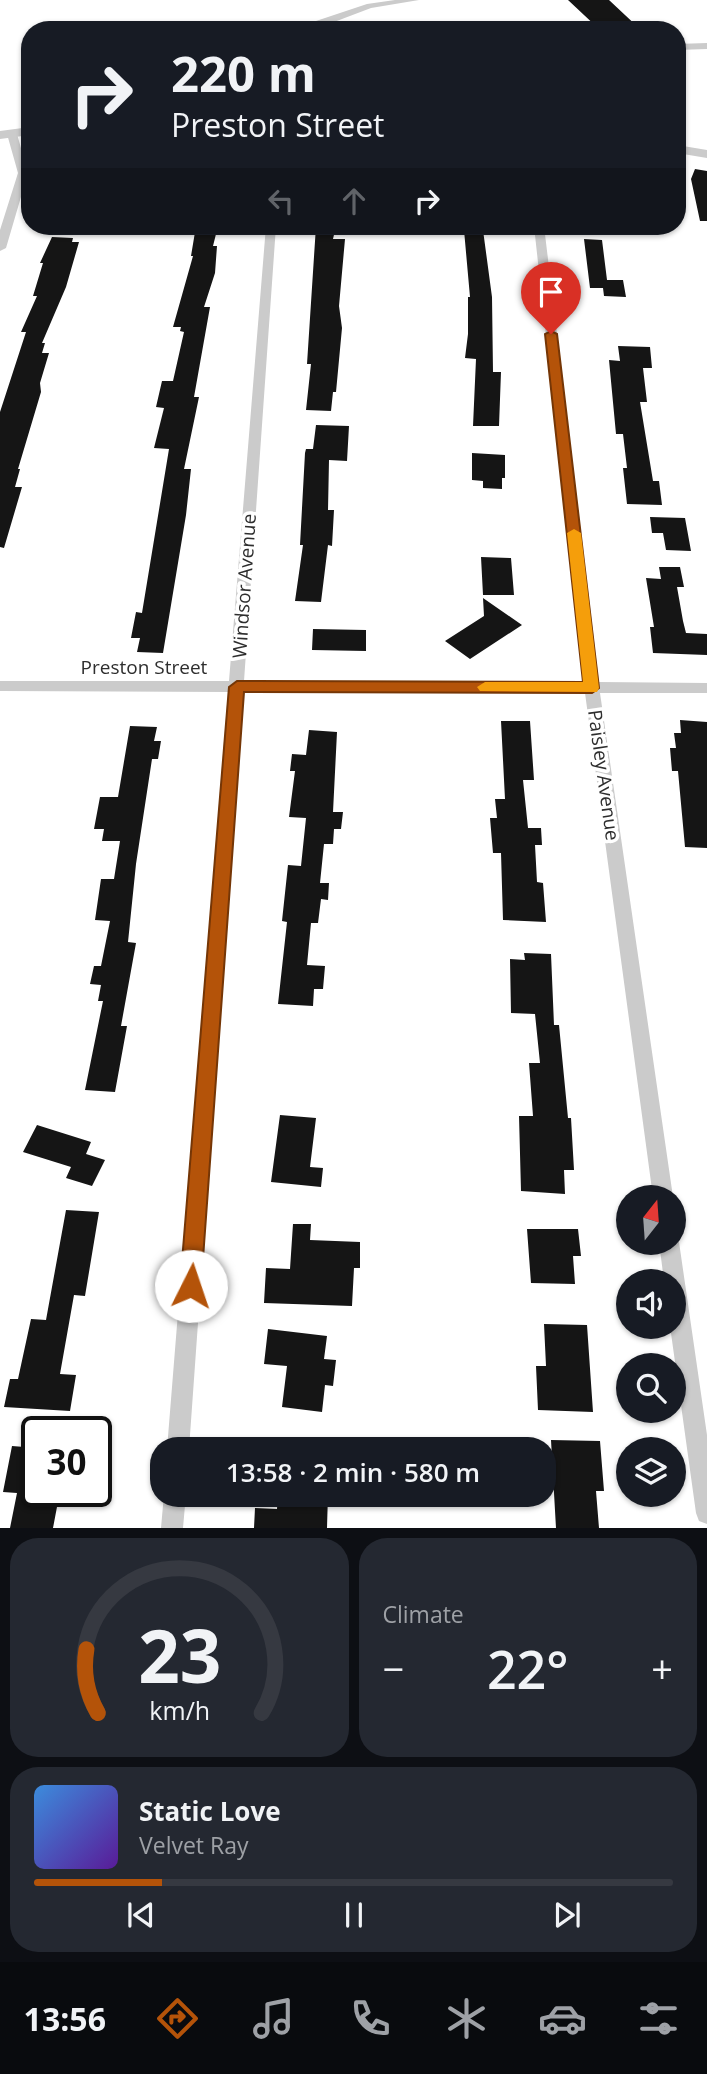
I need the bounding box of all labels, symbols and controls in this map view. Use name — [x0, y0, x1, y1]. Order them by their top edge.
text: 220 m — [171, 40, 316, 106]
icon: right — [56, 49, 147, 140]
text: Preston Street — [171, 103, 385, 146]
icon: left — [262, 182, 300, 220]
icon: ahead — [335, 182, 373, 220]
icon: right — [408, 182, 446, 220]
pin — [521, 262, 581, 334]
icon: arrive — [532, 273, 570, 311]
street label: Windsor Avenue — [226, 513, 262, 659]
street label: Preston Street — [81, 654, 208, 680]
street label: Paisley Avenue — [582, 708, 626, 842]
north arrow — [616, 1185, 686, 1255]
map controls — [616, 1185, 686, 1507]
position arrow — [154, 1249, 228, 1323]
button: sound — [616, 1269, 686, 1339]
button: search — [616, 1353, 686, 1423]
speed limit sign: 30 — [21, 1416, 112, 1507]
button: layers — [616, 1437, 686, 1507]
text: 13:58 · 2 min · 580 m — [226, 1454, 480, 1490]
text: Climate — [383, 1598, 464, 1630]
text: 23 — [138, 1606, 221, 1705]
text: 22° — [487, 1633, 569, 1704]
text: − — [383, 1642, 404, 1694]
text: + — [651, 1642, 673, 1694]
text: km/h — [149, 1693, 210, 1727]
text: Static Love — [139, 1793, 281, 1829]
text: Velvet Ray — [139, 1829, 249, 1861]
icon: previous — [122, 1896, 160, 1934]
icon: pause — [335, 1896, 373, 1934]
icon: next — [548, 1896, 586, 1934]
icon: directions — [153, 1994, 202, 2043]
icon: music — [249, 1994, 298, 2043]
icon: phone — [346, 1994, 395, 2043]
icon: climate — [442, 1994, 491, 2043]
icon: car — [538, 1994, 587, 2043]
icon: filters — [634, 1994, 683, 2043]
text: 13:56 — [24, 1997, 106, 2040]

